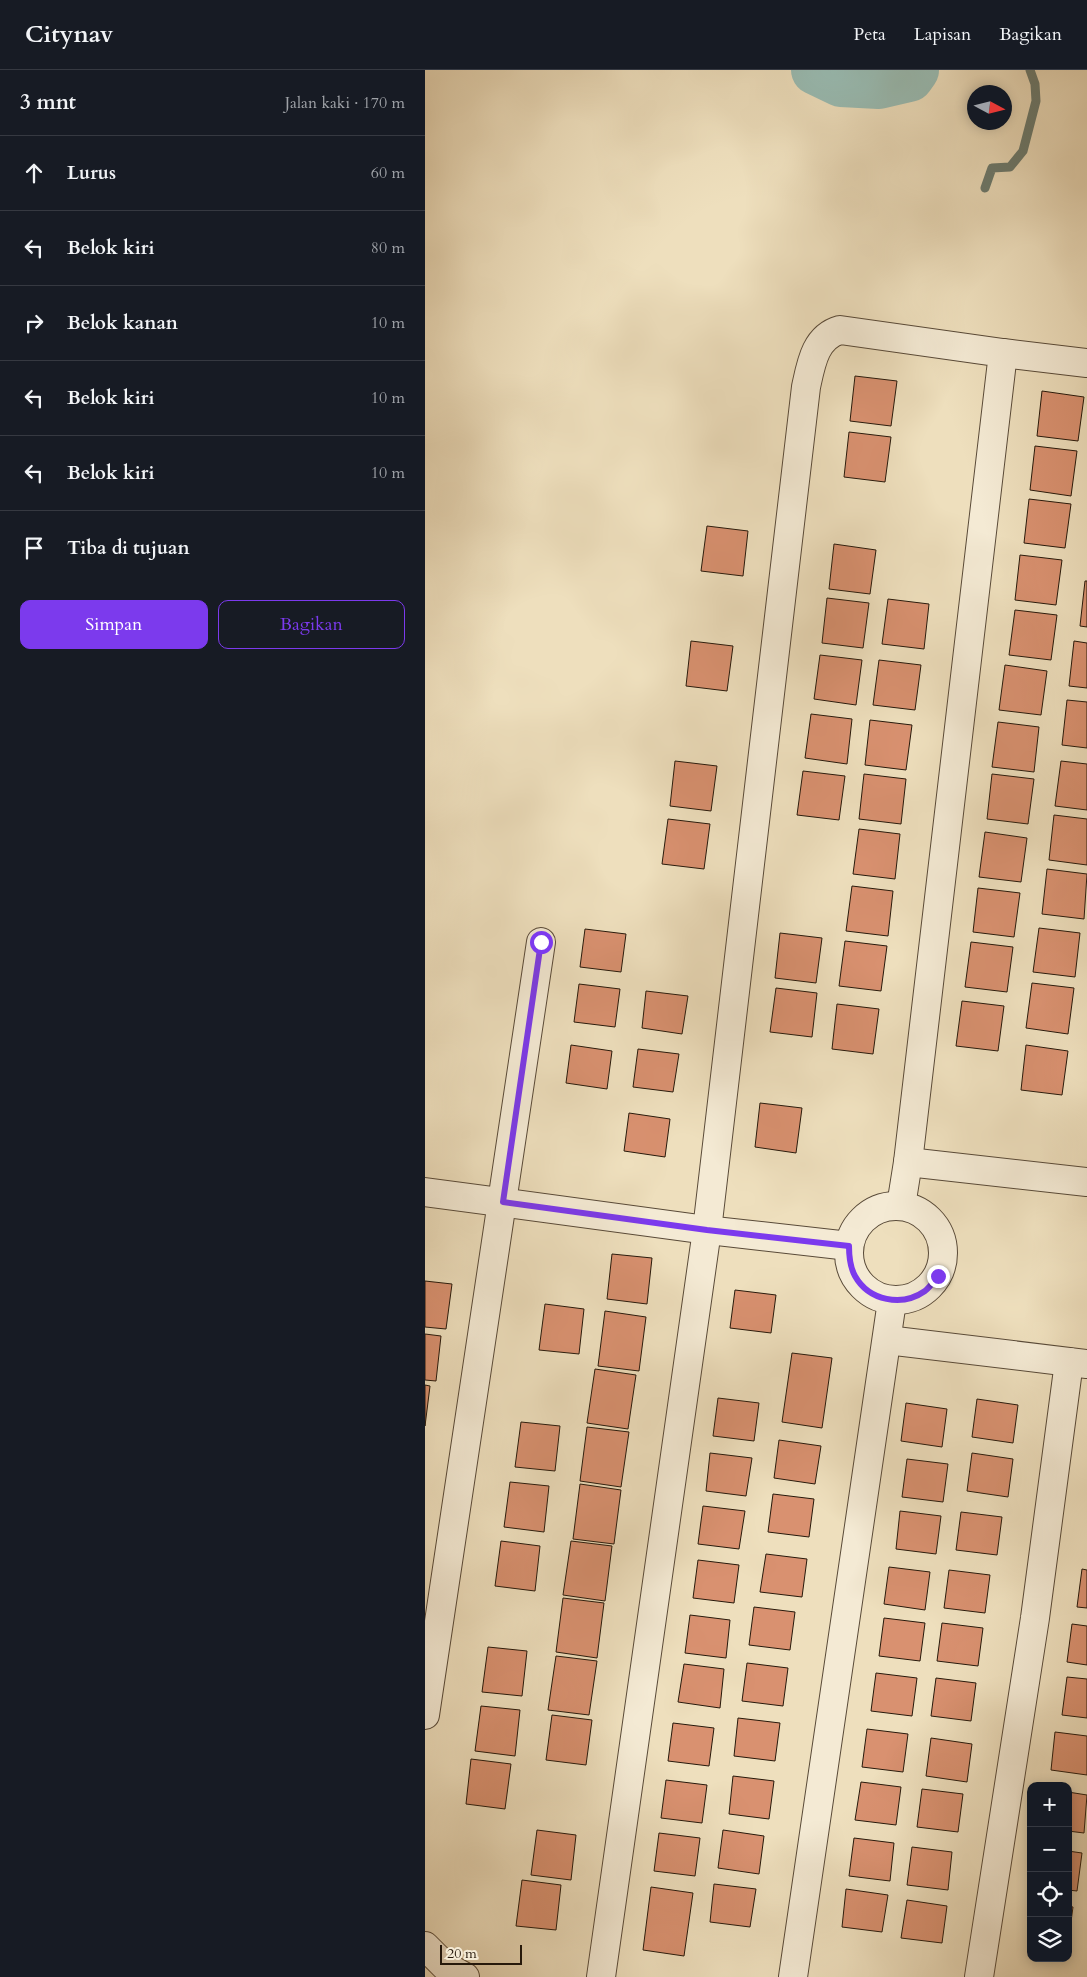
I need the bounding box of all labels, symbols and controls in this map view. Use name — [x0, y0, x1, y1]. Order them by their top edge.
text: Citynav — [25, 18, 113, 51]
text: Peta — [854, 22, 886, 47]
text: Lapisan — [914, 22, 971, 47]
text: Bagikan — [999, 22, 1062, 47]
north arrow — [967, 85, 1012, 130]
text: 3 mnt — [20, 88, 76, 117]
text: Jalan kaki · 170 m — [285, 92, 405, 114]
icon: ahead — [20, 159, 48, 187]
text: Lurus — [67, 160, 116, 186]
text: 60 m — [371, 162, 405, 184]
icon: left — [20, 234, 48, 262]
text: Belok kiri — [67, 235, 154, 261]
text: 80 m — [371, 237, 405, 259]
icon: right — [20, 309, 48, 337]
text: Belok kanan — [67, 310, 178, 336]
text: 10 m — [371, 312, 405, 334]
icon: left — [20, 384, 48, 412]
text: Belok kiri — [67, 385, 154, 411]
text: 10 m — [371, 387, 405, 409]
icon: left — [20, 459, 48, 487]
text: Belok kiri — [67, 460, 154, 486]
text: 10 m — [371, 462, 405, 484]
icon: arrive — [20, 534, 48, 562]
text: Tiba di tujuan — [67, 535, 190, 561]
button: Simpan — [20, 600, 208, 649]
button: Bagikan — [218, 600, 405, 649]
route start — [530, 931, 553, 954]
route end — [927, 1265, 950, 1288]
map controls — [1027, 1782, 1072, 1962]
button: + — [1027, 1782, 1072, 1827]
button: − — [1027, 1827, 1072, 1872]
button: locate — [1027, 1872, 1072, 1917]
button: layers — [1027, 1917, 1072, 1962]
scale bar — [440, 1942, 523, 1965]
text: 20 m — [447, 1944, 477, 1963]

